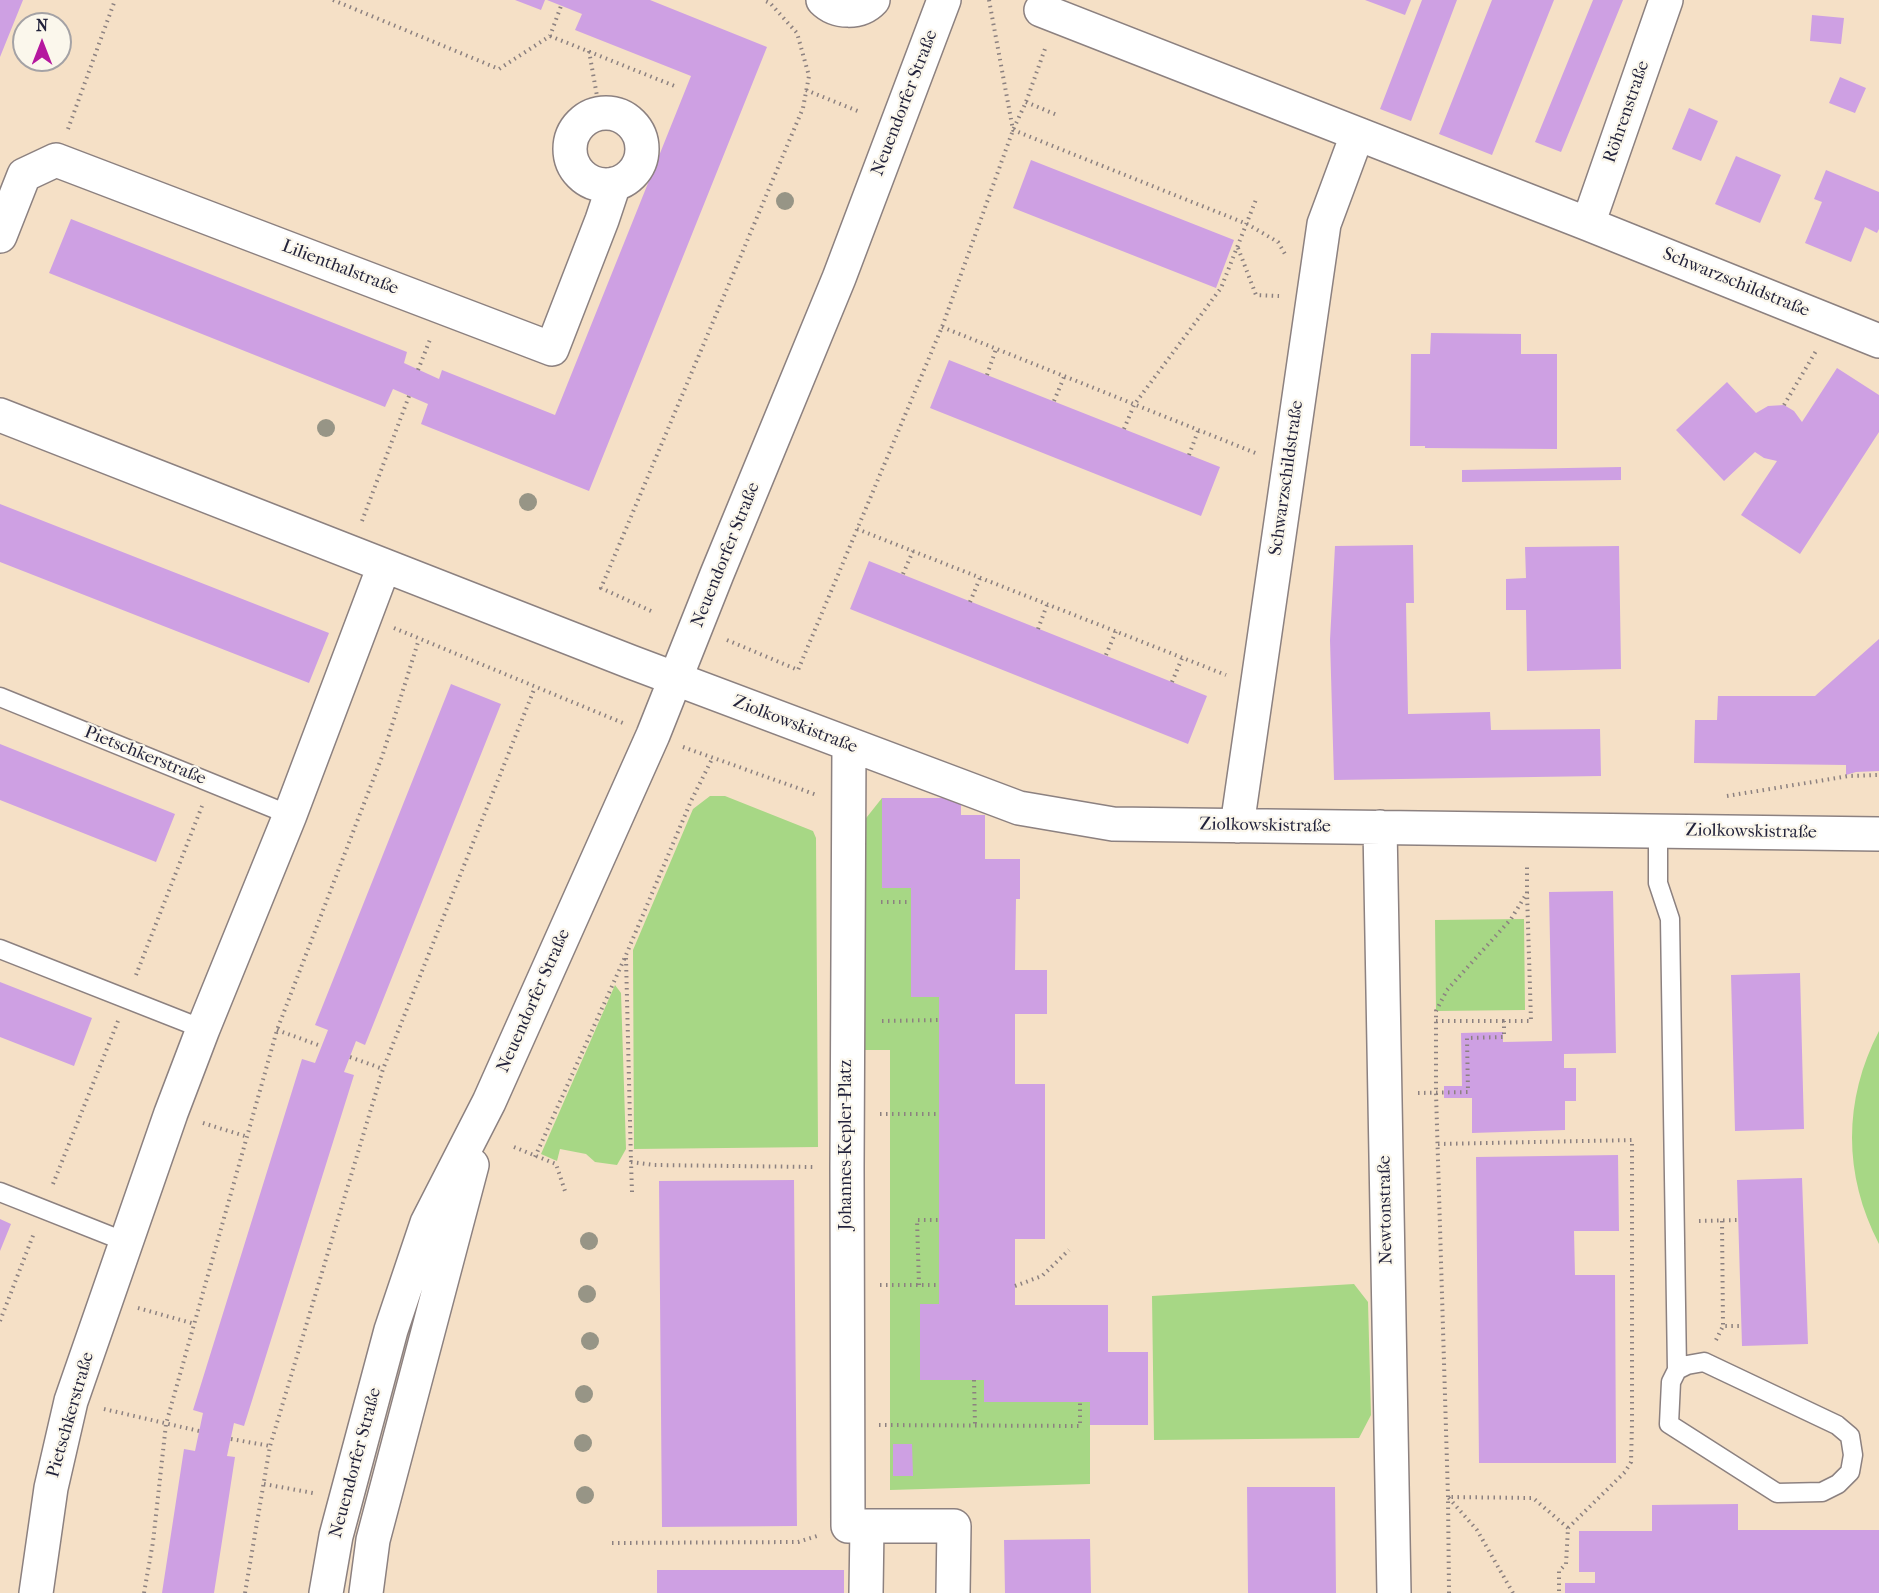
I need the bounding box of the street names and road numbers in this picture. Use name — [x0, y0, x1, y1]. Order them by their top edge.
street label: Neuendorfer Straße — [867, 27, 943, 179]
street label: Röhrenstraße — [1599, 58, 1655, 166]
street label: Lilienthalstraße — [279, 236, 401, 300]
street label: Schwarzschildstraße — [1659, 244, 1813, 322]
street label: Schwarzschildstraße — [1265, 399, 1309, 557]
street label: Neuendorfer Straße — [687, 479, 765, 631]
street label: Ziolkowskistraße — [730, 691, 860, 759]
street label: Pietschkerstraße — [81, 722, 209, 790]
street label: Ziolkowskistraße — [1199, 814, 1331, 838]
street label: Ziolkowskistraße — [1685, 820, 1817, 844]
street label: Neuendorfer Straße — [493, 926, 575, 1076]
street label: Johannes-Kepler-Platz — [836, 1060, 858, 1230]
street label: Newtonstraße — [1374, 1155, 1398, 1265]
street label: Pietschkerstraße — [43, 1350, 99, 1480]
street label: Neuendorfer Straße — [326, 1386, 386, 1540]

